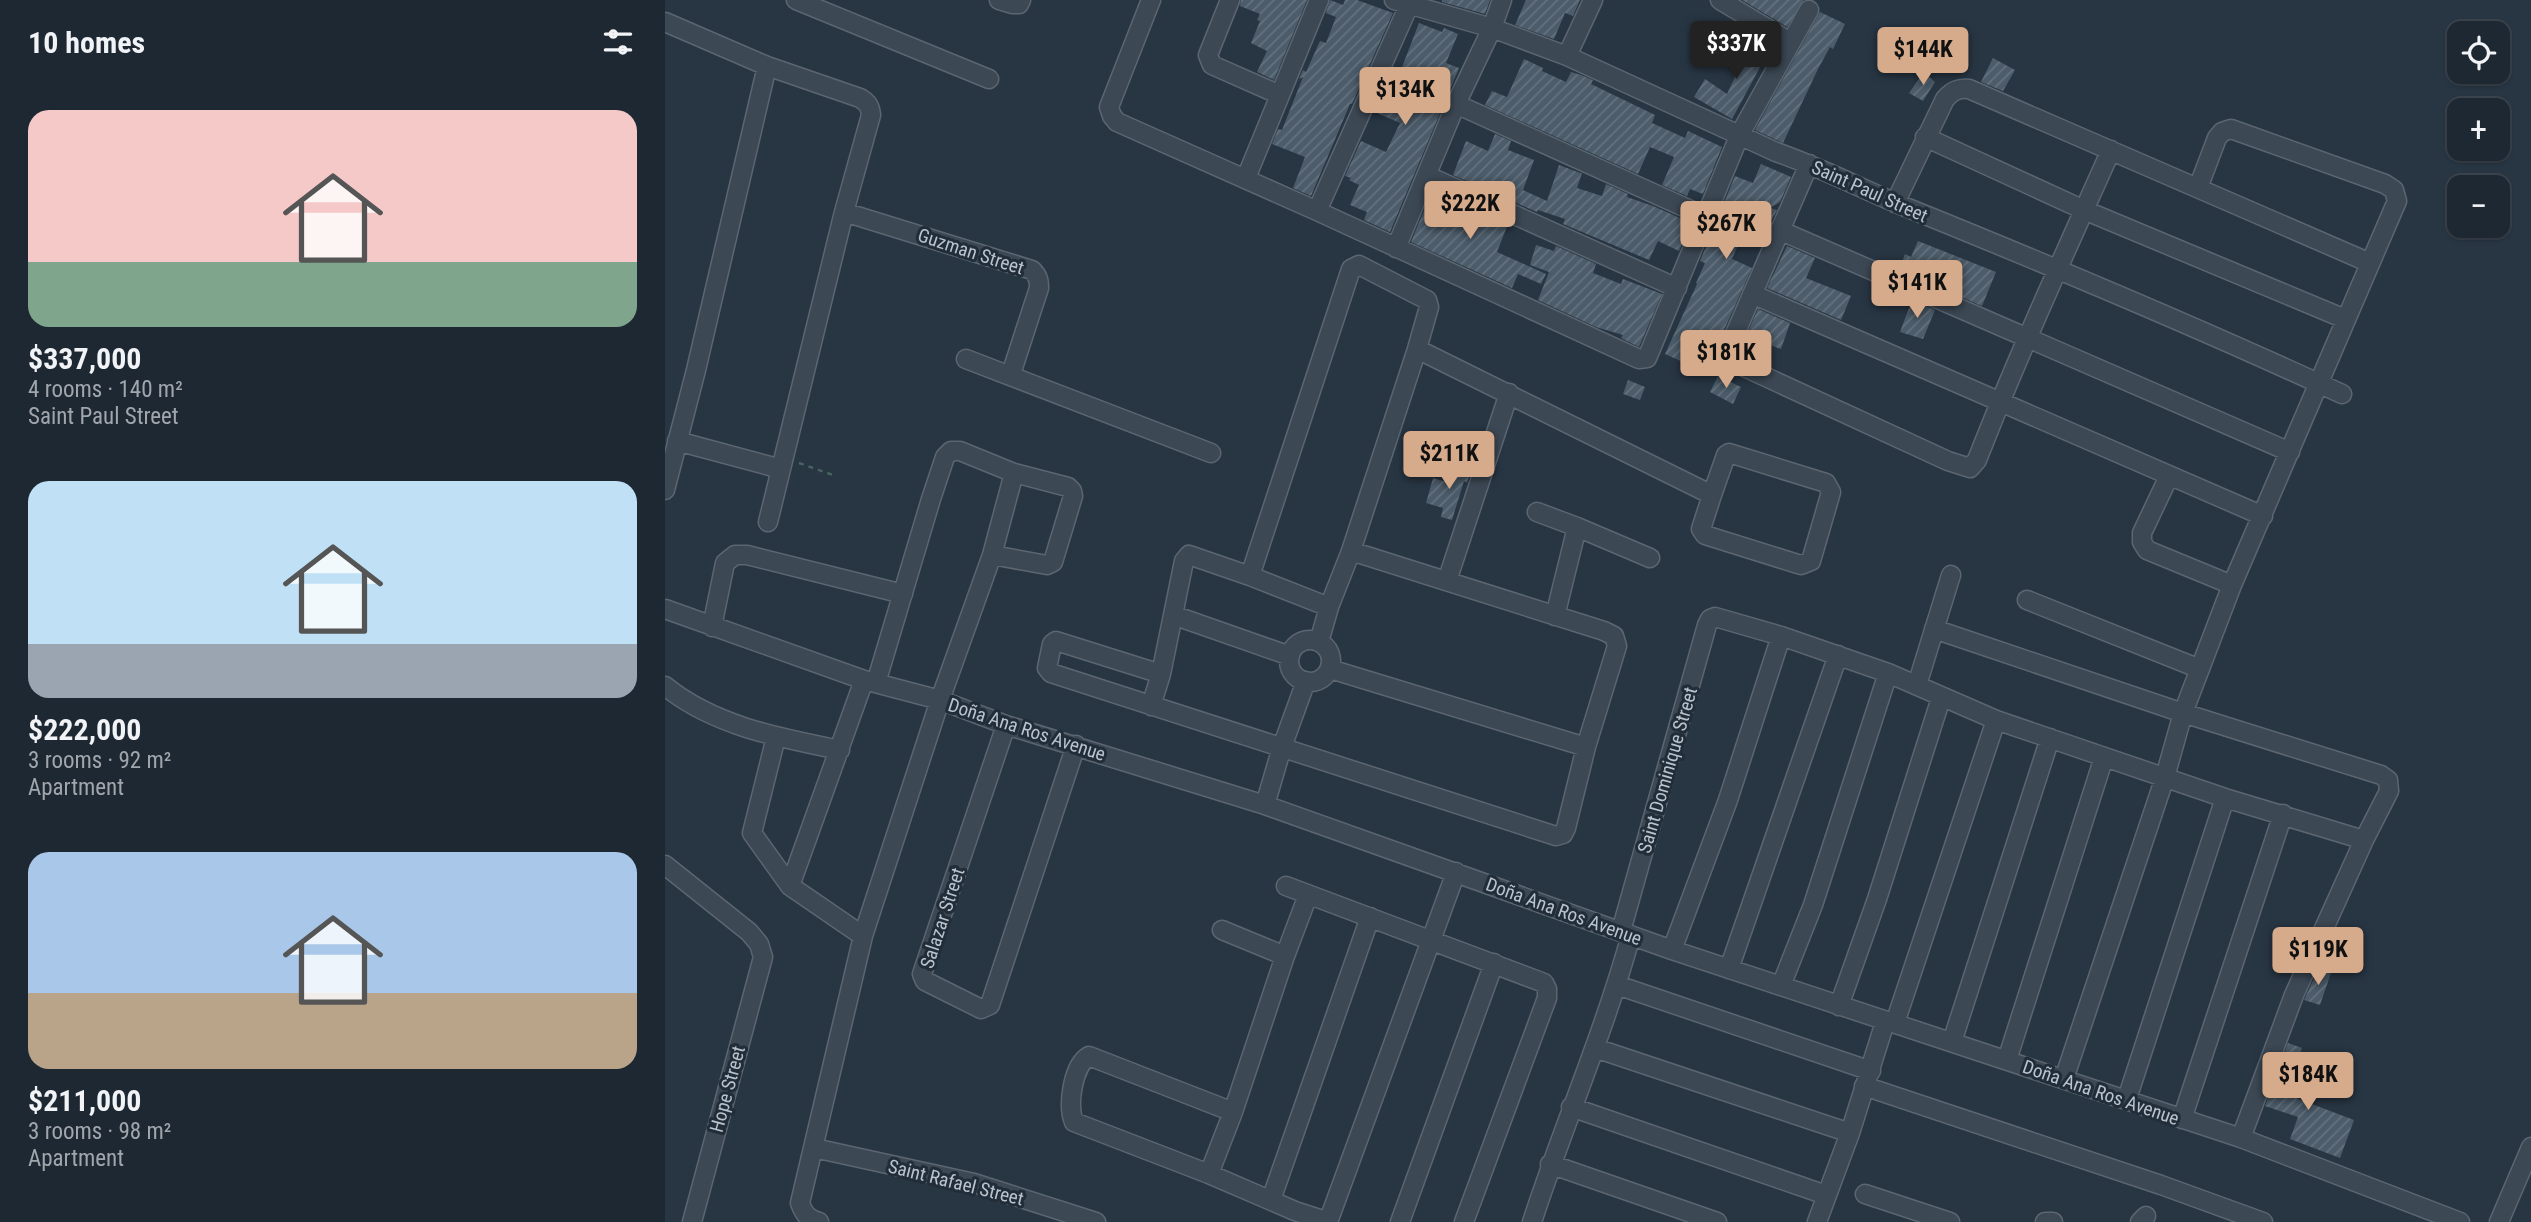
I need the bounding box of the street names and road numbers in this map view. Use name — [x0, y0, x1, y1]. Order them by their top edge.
street label: Saint Paul Street — [1808, 156, 1931, 227]
street label: Guzman Street — [915, 224, 1027, 279]
street label: Saint Dominique Street — [1633, 684, 1702, 856]
street label: Doña Ana Ros Avenue — [945, 693, 1108, 766]
street label: Salazar Street — [915, 865, 970, 971]
street label: Doña Ana Ros Avenue — [1483, 873, 1645, 950]
street label: Hope Street — [705, 1043, 750, 1135]
street label: Doña Ana Ros Avenue — [2020, 1055, 2182, 1130]
street label: Saint Rafael Street — [886, 1155, 1026, 1210]

